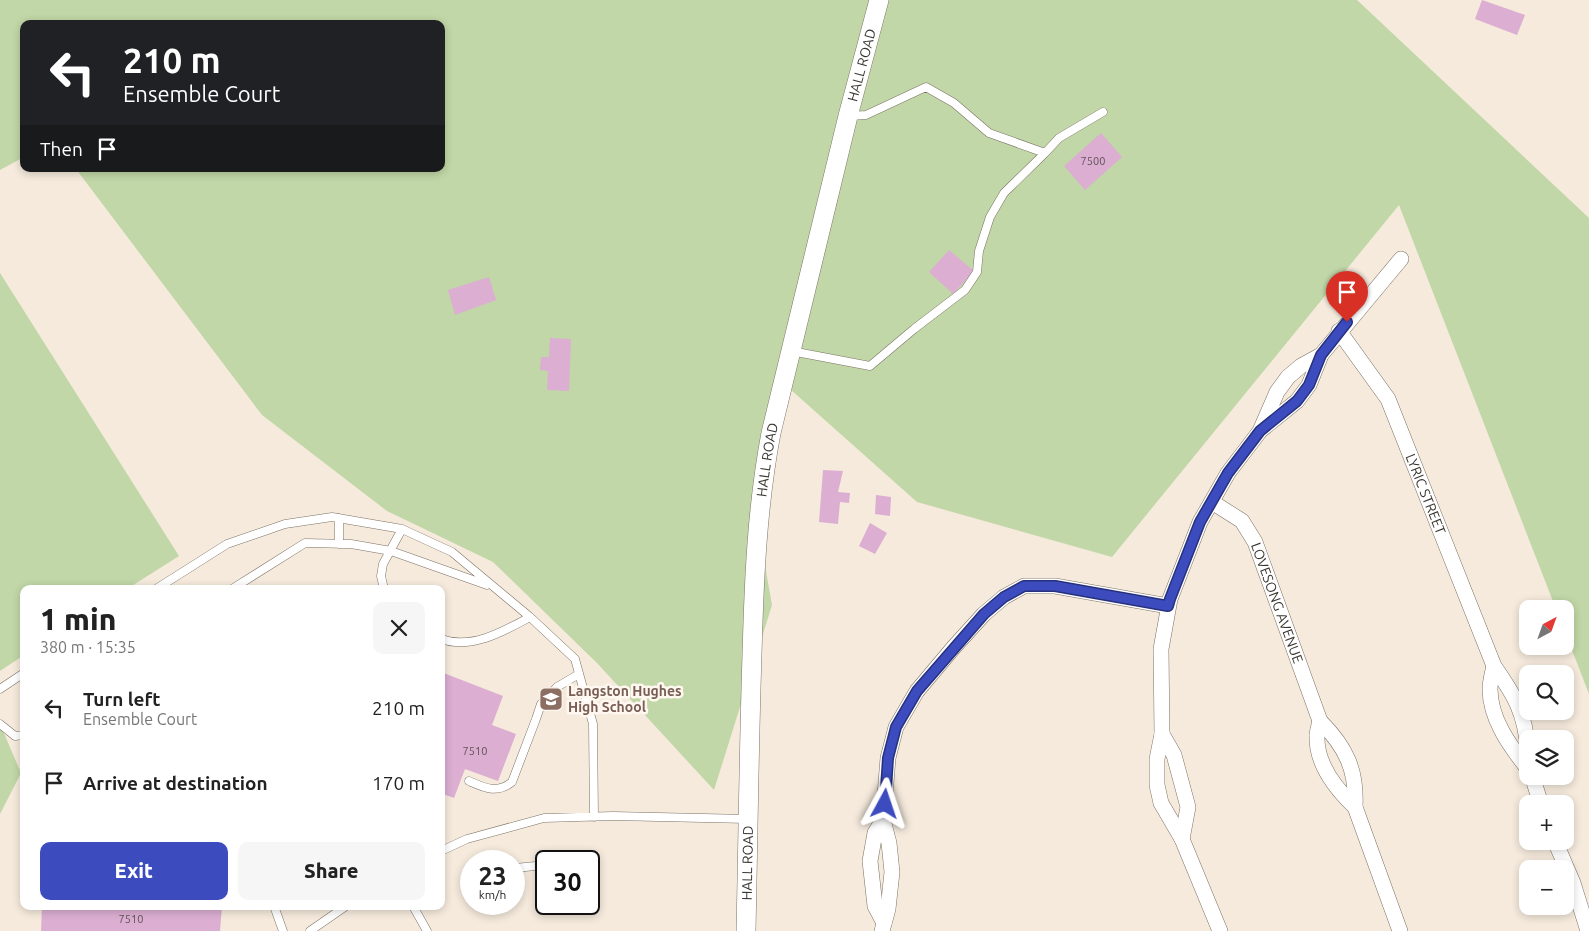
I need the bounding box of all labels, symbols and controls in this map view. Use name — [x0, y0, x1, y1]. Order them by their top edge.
street label: HALL ROAD — [844, 27, 879, 103]
icon: left — [40, 40, 105, 105]
text: 210 m — [123, 40, 221, 80]
text: Ensemble Court — [123, 81, 280, 106]
icon: arrive — [93, 135, 121, 163]
text: Then — [40, 138, 83, 160]
house number: 7500 — [1081, 155, 1105, 167]
pin — [1326, 271, 1368, 322]
icon: arrive — [1333, 278, 1361, 306]
street label: HALL ROAD — [753, 421, 781, 498]
street label: LYRIC STREET — [1403, 451, 1449, 537]
street label: LOVESONG AVENUE — [1248, 540, 1306, 666]
north arrow — [1519, 600, 1574, 655]
map controls — [1519, 600, 1574, 915]
text: 1 min — [40, 602, 116, 636]
button: close — [373, 602, 425, 654]
text: 380 m · 15:35 — [40, 638, 136, 656]
button: search — [1519, 665, 1574, 720]
place label: Langston Hughes High School — [568, 683, 682, 715]
school or university icon: Langston Hughes High School — [538, 686, 564, 712]
text: Turn left — [83, 688, 161, 710]
icon: left — [40, 694, 68, 722]
text: 210 m — [372, 697, 425, 719]
text: Ensemble Court — [83, 710, 197, 728]
button: layers — [1519, 730, 1574, 785]
house number: 7510 — [463, 745, 487, 757]
icon: arrive — [40, 769, 68, 797]
text: Arrive at destination — [83, 772, 268, 794]
text: 170 m — [372, 772, 425, 794]
position arrow — [858, 777, 910, 829]
button: + — [1519, 795, 1574, 850]
street label: HALL ROAD — [739, 825, 756, 901]
button: Exit — [40, 842, 228, 900]
button: Share — [238, 842, 425, 900]
speed limit sign: 30 — [535, 850, 600, 915]
button: − — [1519, 860, 1574, 915]
text: 23 — [478, 862, 507, 890]
text: km/h — [479, 888, 506, 901]
house number: 7510 — [119, 913, 143, 925]

